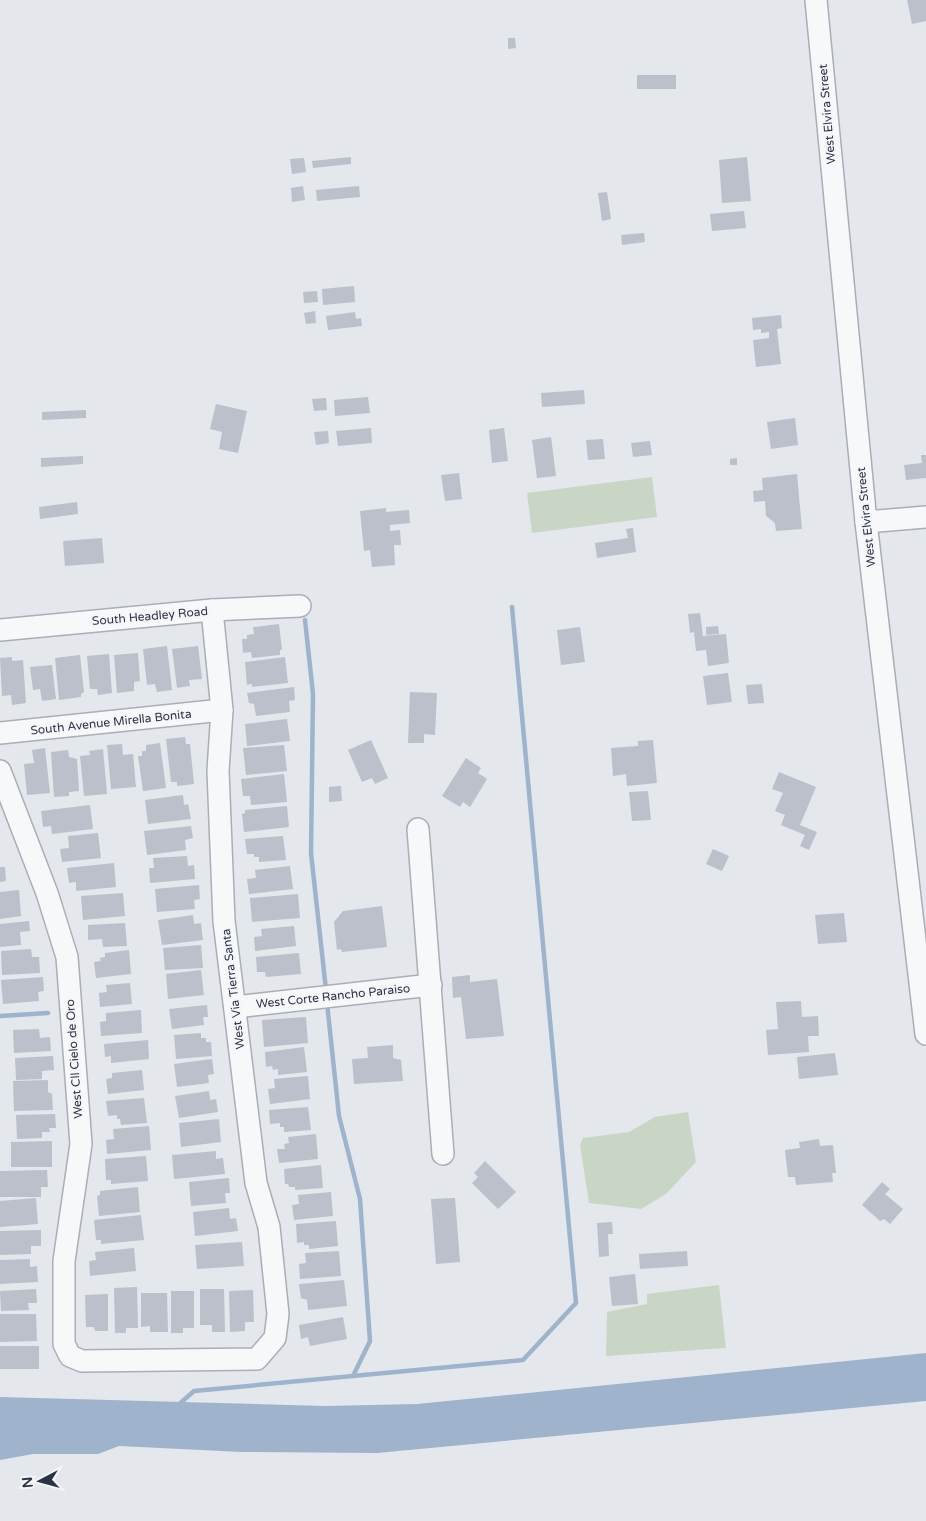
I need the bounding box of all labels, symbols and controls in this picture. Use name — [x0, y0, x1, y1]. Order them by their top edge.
street label: West Elvira Street — [816, 63, 838, 165]
street label: West Elvira Street — [854, 466, 878, 568]
street label: South Headley Road — [91, 604, 209, 628]
street label: South Avenue Mirella Bonita — [30, 707, 192, 737]
street label: West Via Tierra Santa — [219, 928, 247, 1050]
street label: West Corte Rancho Paraiso — [255, 981, 411, 1011]
street label: West Cll Cielo de Oro — [63, 999, 85, 1119]
north arrow — [15, 1456, 65, 1506]
text: N — [19, 1476, 37, 1489]

